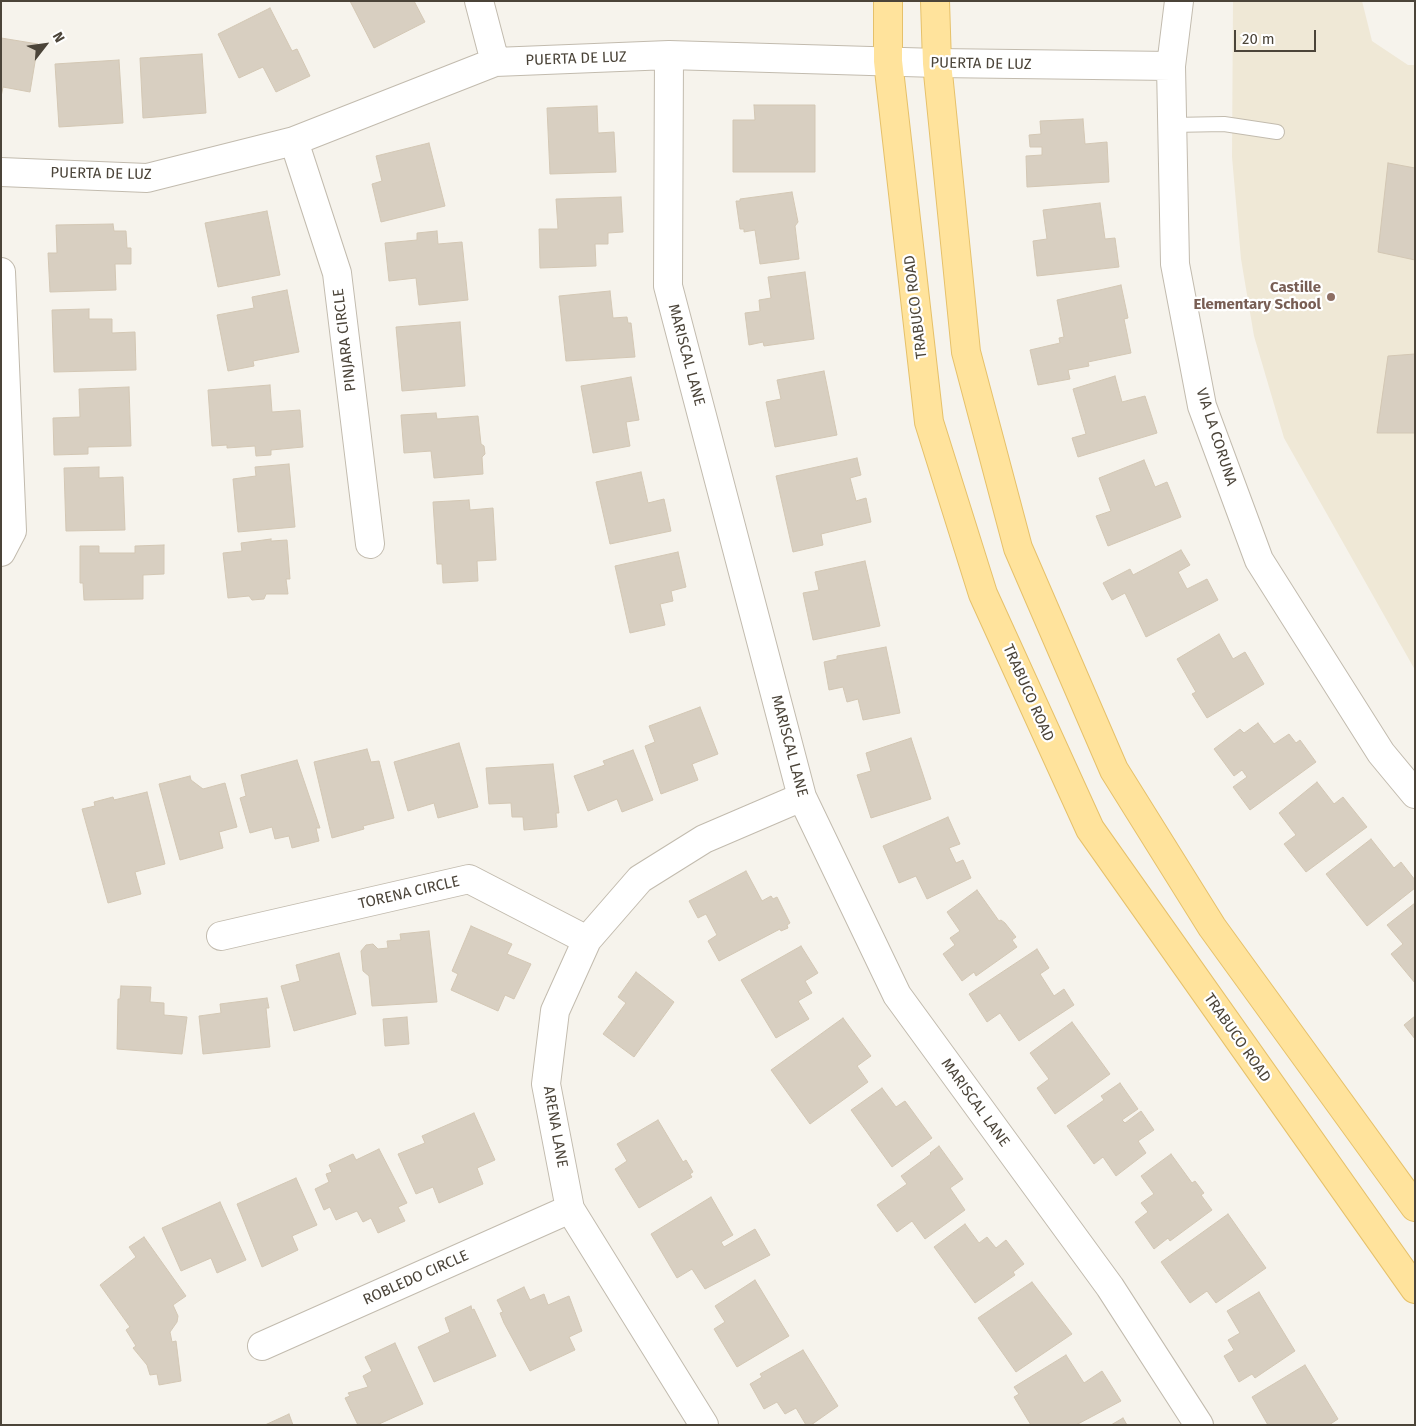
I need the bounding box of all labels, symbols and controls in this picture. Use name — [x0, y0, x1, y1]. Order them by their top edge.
north arrow — [20, 20, 70, 70]
scale bar — [1236, 20, 1318, 52]
text: N — [49, 29, 68, 46]
text: 20 m — [1242, 30, 1275, 48]
street label: PUERTA DE LUZ — [525, 48, 627, 70]
street label: PUERTA DE LUZ — [930, 54, 1032, 74]
street label: PUERTA DE LUZ — [50, 164, 152, 184]
street label: TRABUCO ROAD — [901, 254, 931, 360]
place label: Castille Elementary School — [1193, 279, 1321, 314]
street label: PINJARA CIRCLE — [330, 287, 360, 393]
marker: Castille Elementary School — [1325, 291, 1337, 303]
street label: MARISCAL LANE — [664, 302, 708, 408]
street label: VIA LA CORUNA — [1192, 386, 1240, 488]
street label: TRABUCO ROAD — [999, 642, 1057, 744]
street label: MARISCAL LANE — [767, 693, 811, 799]
street label: TORENA CIRCLE — [357, 873, 461, 913]
street label: TRABUCO ROAD — [1200, 990, 1274, 1086]
street label: MARISCAL LANE — [937, 1055, 1013, 1151]
street label: ARENA LANE — [539, 1085, 571, 1169]
street label: ROBLEDO CIRCLE — [360, 1247, 472, 1309]

